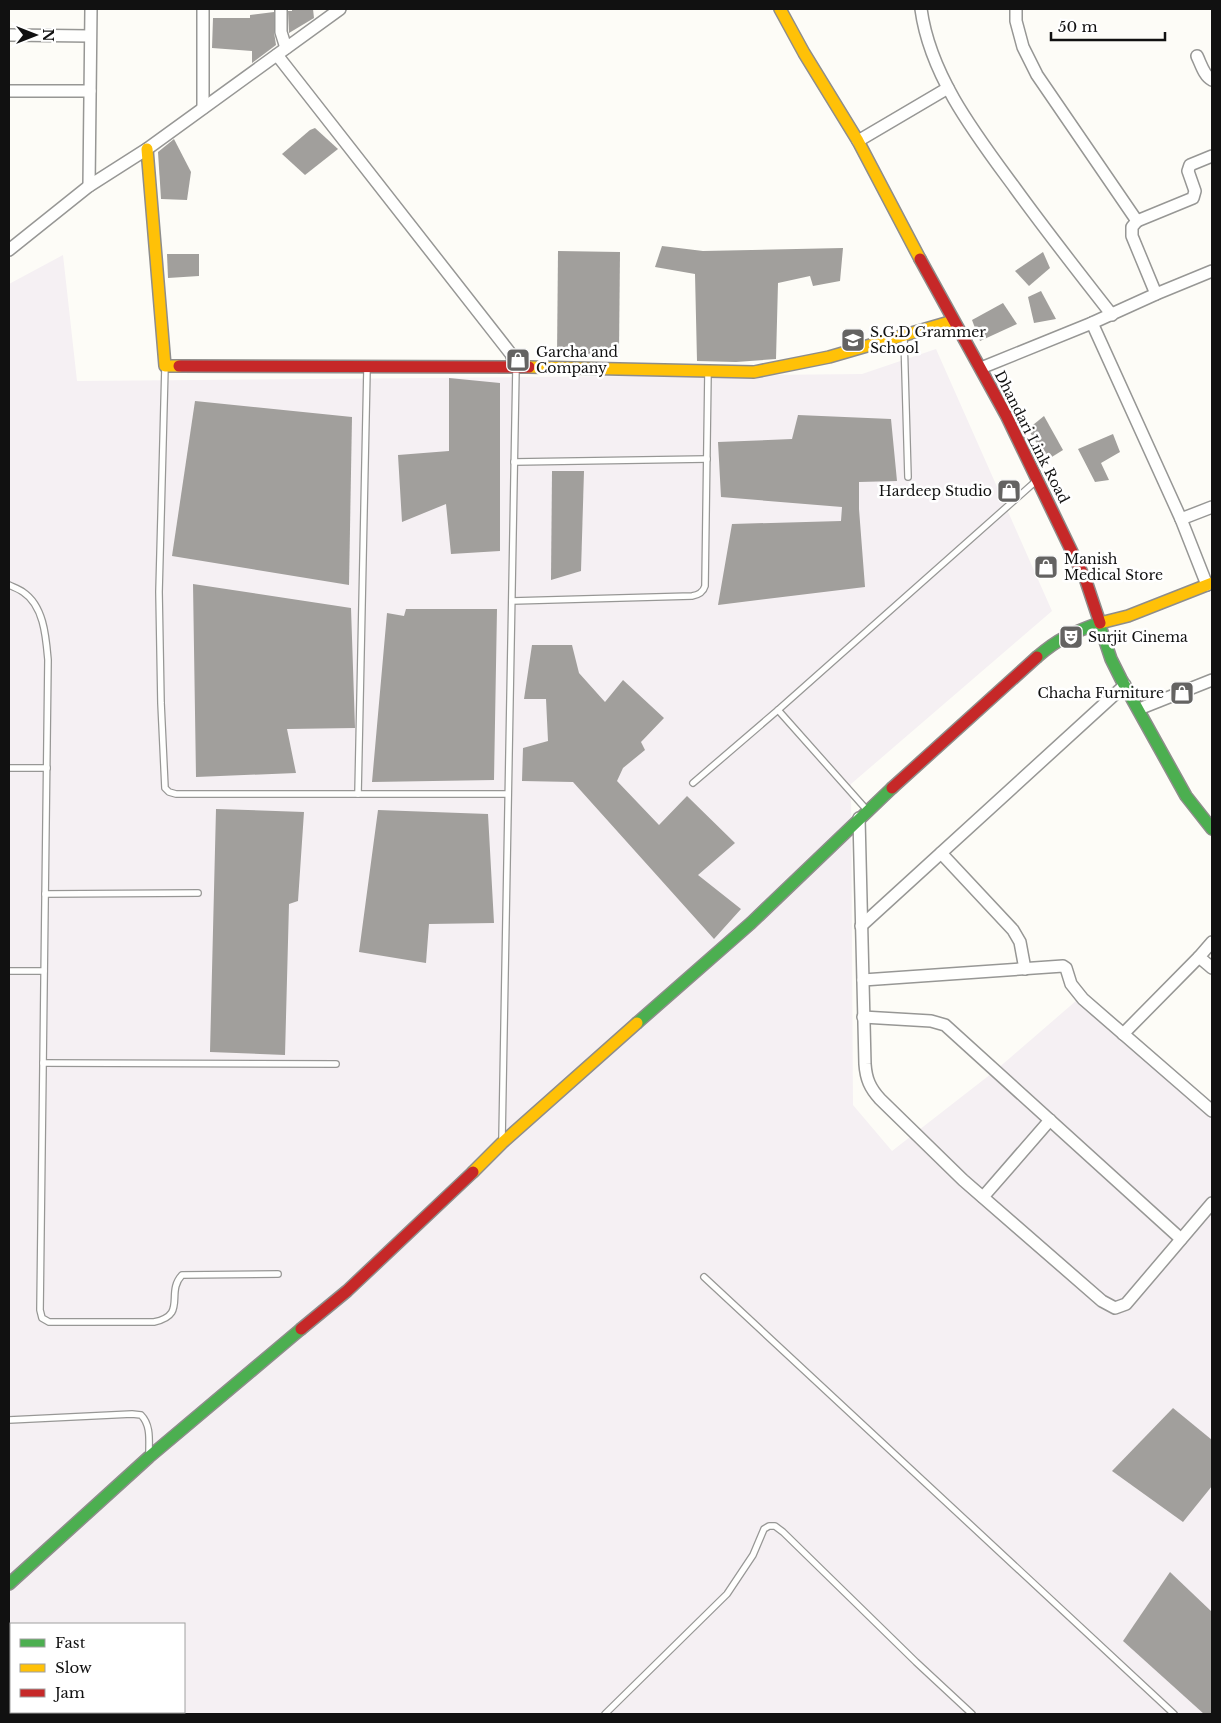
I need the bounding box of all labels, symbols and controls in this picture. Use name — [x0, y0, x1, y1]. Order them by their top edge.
north arrow — [10, 10, 60, 60]
scale bar — [1051, 10, 1165, 42]
text: 50 m — [1058, 17, 1098, 36]
text: N — [39, 28, 57, 42]
place label: S.G.D Grammer School — [870, 323, 986, 357]
school or university icon: S.G.D Grammer School — [840, 327, 866, 353]
place label: Garcha and Company — [536, 343, 619, 377]
shop icon: Garcha and Company — [505, 347, 531, 373]
street label: Dhandari Link Road — [991, 368, 1073, 507]
shop icon: Hardeep Studio — [996, 478, 1022, 504]
place label: Hardeep Studio — [879, 482, 992, 500]
place label: Manish Medical Store — [1064, 550, 1163, 584]
shop icon: Manish Medical Store — [1033, 554, 1059, 580]
theatre icon: Surjit Cinema — [1058, 624, 1084, 650]
place label: Surjit Cinema — [1088, 628, 1188, 646]
shop icon: Chacha Furniture — [1169, 680, 1195, 706]
place label: Chacha Furniture — [1038, 684, 1164, 702]
legend — [10, 1623, 185, 1713]
text: Fast — [55, 1633, 86, 1652]
text: Slow — [55, 1658, 92, 1677]
text: Jam — [53, 1683, 85, 1702]

